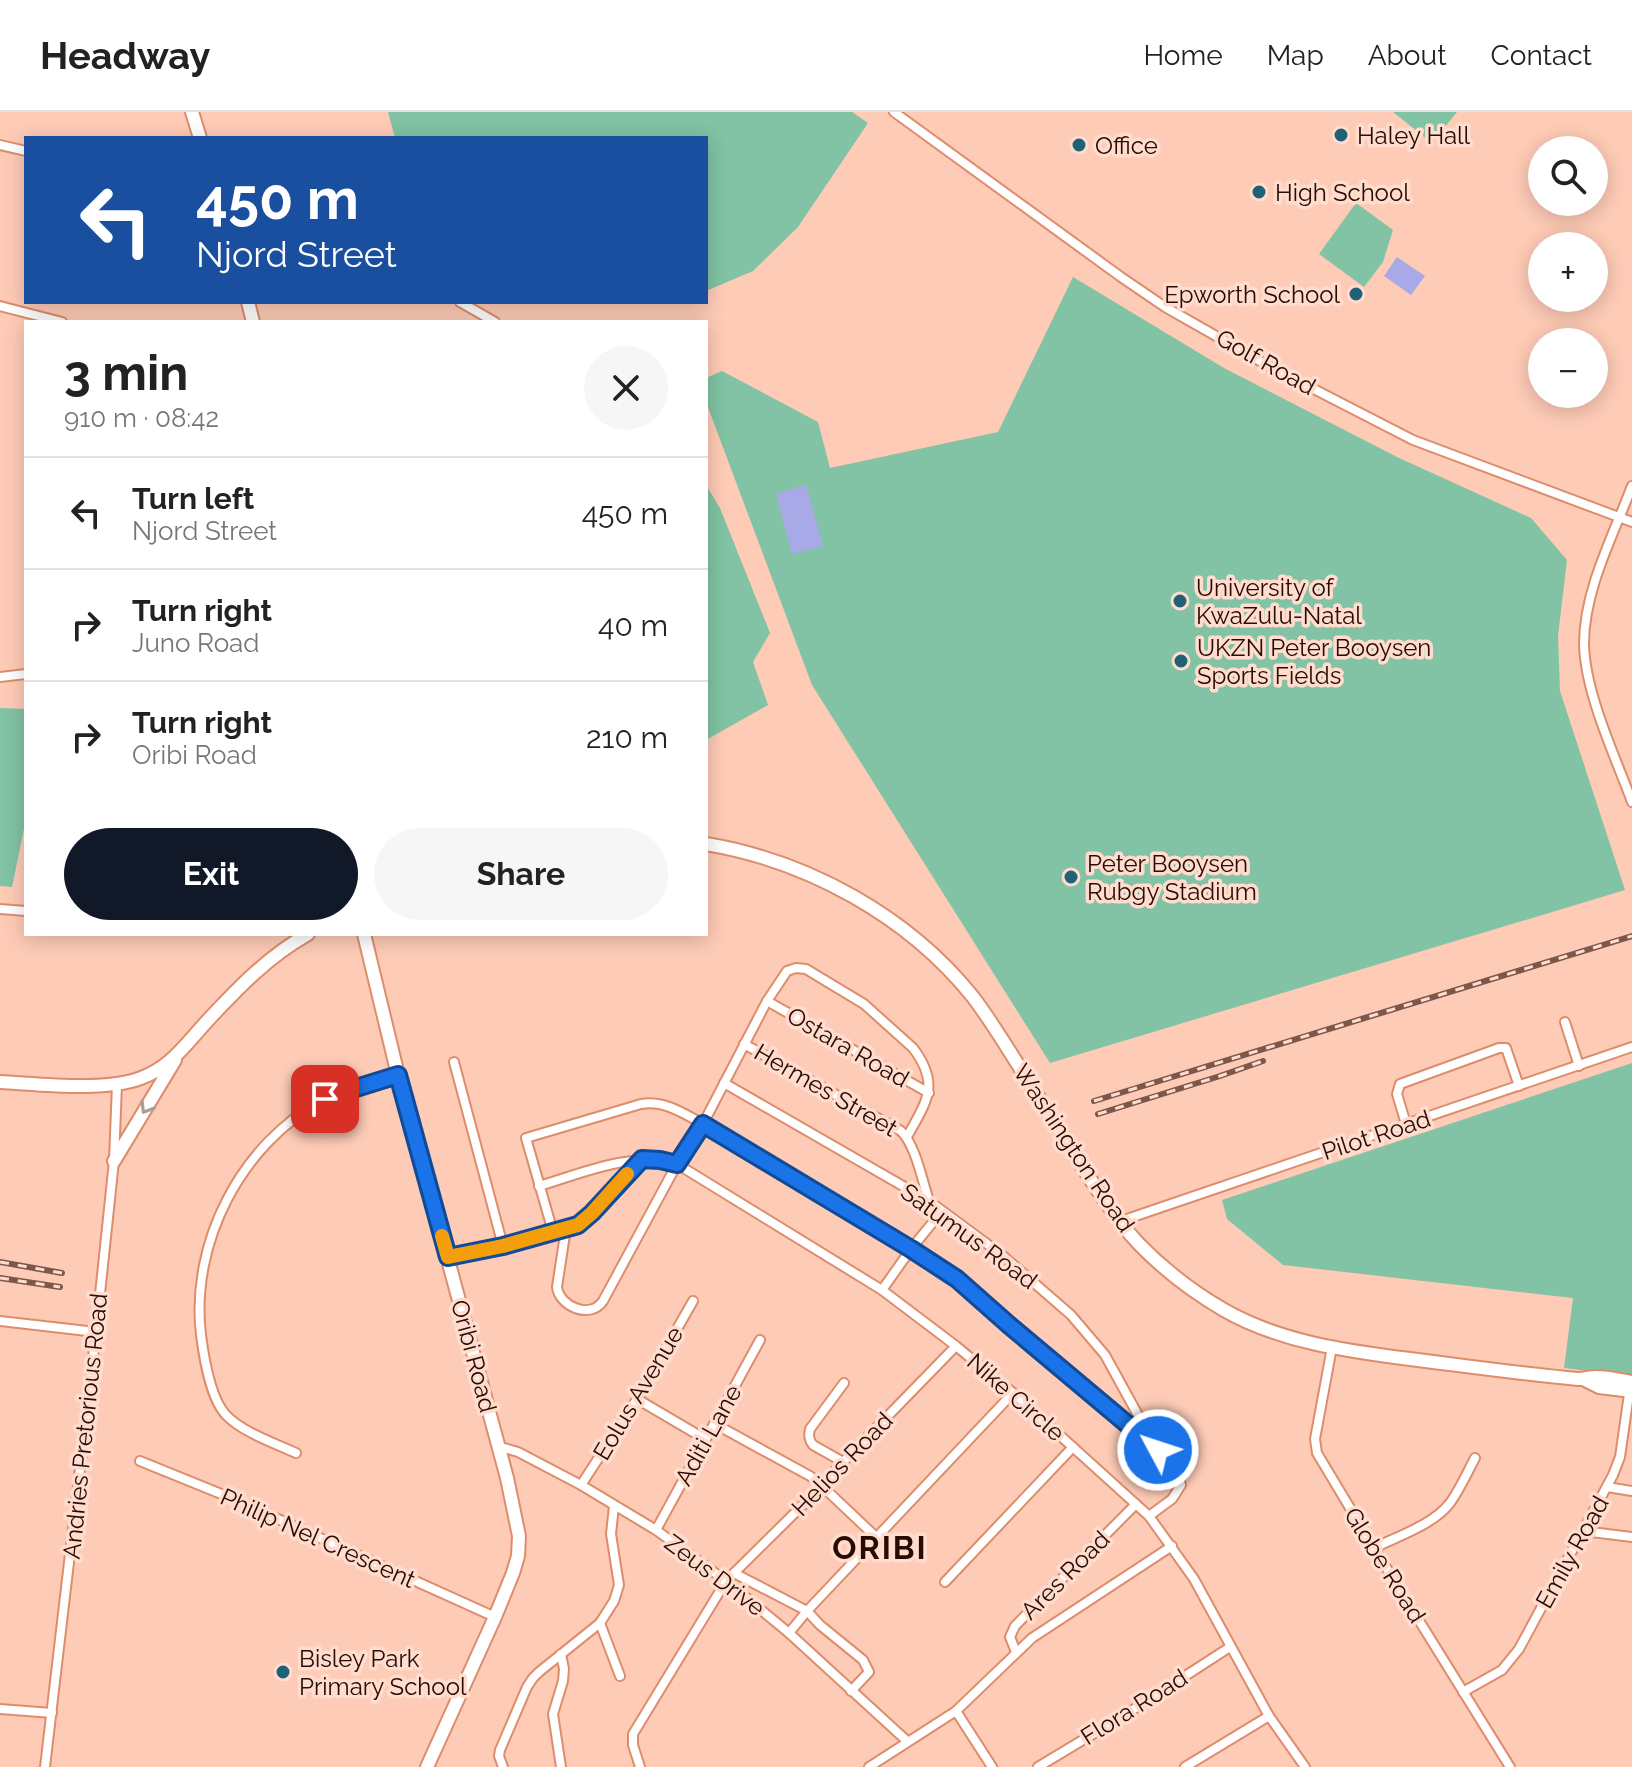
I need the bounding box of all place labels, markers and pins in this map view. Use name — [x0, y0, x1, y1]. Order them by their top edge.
place label: Haley Hall — [1357, 121, 1471, 150]
marker: Haley Hall — [1332, 126, 1350, 144]
place label: Office — [1095, 131, 1158, 160]
marker: Office — [1070, 136, 1088, 154]
place label: High School — [1275, 178, 1410, 207]
marker: High School — [1250, 183, 1268, 201]
place label: Epworth School — [1164, 280, 1340, 309]
marker: Epworth School — [1347, 285, 1365, 303]
place label: University of KwaZulu-Natal — [1196, 573, 1362, 630]
marker: University of KwaZulu-Natal — [1171, 592, 1189, 610]
place label: UKZN Peter Booysen Sports Fields — [1197, 633, 1431, 690]
marker: UKZN Peter Booysen Sports Fields — [1172, 652, 1190, 670]
place label: Peter Booysen Rubgy Stadium — [1087, 849, 1257, 906]
marker: Peter Booysen Rubgy Stadium — [1062, 868, 1080, 886]
pin — [291, 1065, 359, 1133]
place label: Bisley Park Primary School — [299, 1644, 467, 1701]
marker: Bisley Park Primary School — [274, 1663, 292, 1681]

